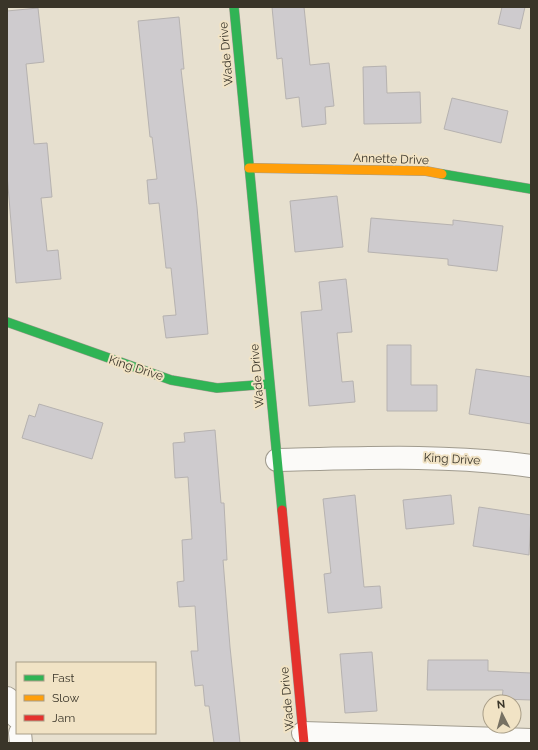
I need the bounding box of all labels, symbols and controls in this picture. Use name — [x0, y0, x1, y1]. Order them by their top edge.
street label: Wade Drive — [216, 21, 236, 87]
street label: Annette Drive — [353, 151, 429, 167]
street label: Wade Drive — [247, 343, 267, 409]
street label: King Drive — [107, 353, 165, 383]
street label: King Drive — [423, 451, 481, 467]
legend — [16, 662, 156, 734]
street label: Wade Drive — [277, 666, 297, 732]
text: Fast — [52, 671, 75, 685]
text: Slow — [52, 691, 79, 705]
north arrow — [482, 694, 522, 734]
text: N — [496, 698, 506, 711]
text: Jam — [52, 711, 75, 725]

